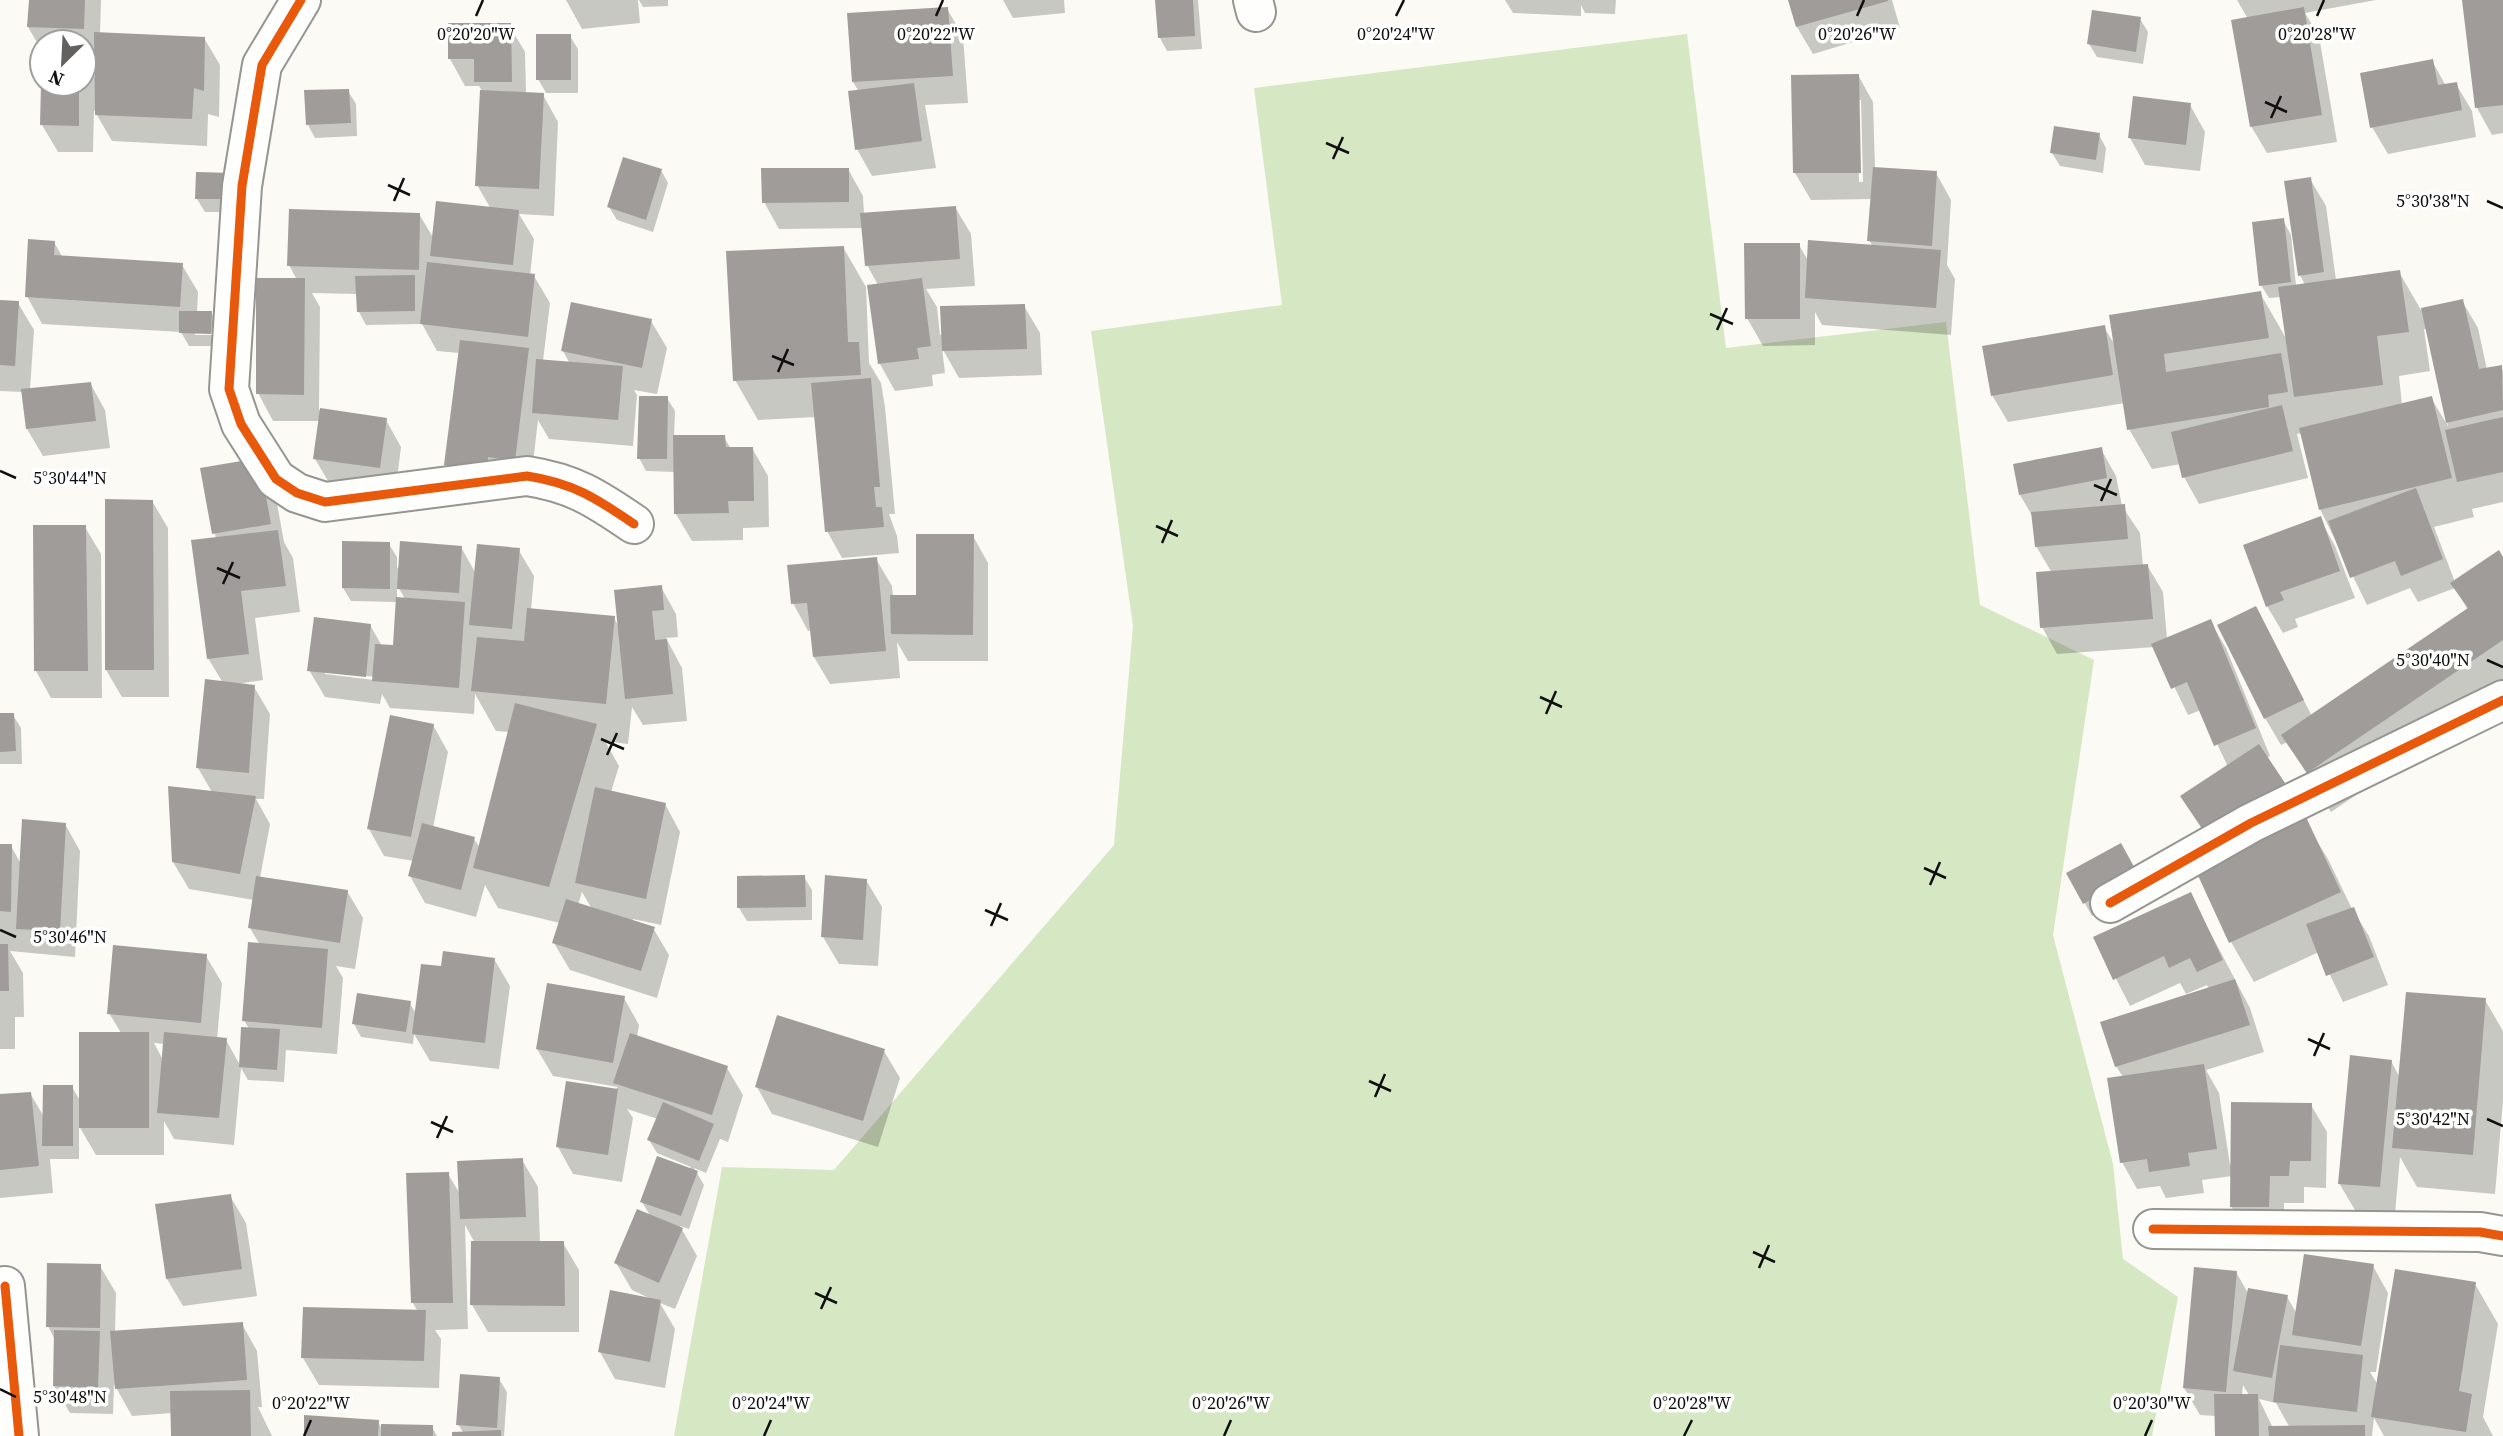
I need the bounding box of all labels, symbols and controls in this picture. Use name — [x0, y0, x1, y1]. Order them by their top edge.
text: 0°20'20"W — [437, 21, 516, 46]
text: 0°20'22"W — [897, 21, 976, 46]
text: 0°20'24"W — [1357, 21, 1436, 46]
text: 0°20'26"W — [1818, 21, 1897, 46]
text: 0°20'28"W — [2278, 21, 2357, 46]
north arrow — [28, 28, 98, 98]
text: N — [44, 64, 68, 93]
text: 5°30'38"N — [2396, 188, 2470, 213]
text: 5°30'44"N — [33, 465, 107, 490]
text: 5°30'40"N — [2396, 647, 2470, 672]
text: 5°30'46"N — [33, 924, 107, 949]
text: 5°30'42"N — [2396, 1106, 2470, 1131]
text: 5°30'48"N — [33, 1384, 107, 1409]
text: 0°20'22"W — [272, 1390, 351, 1415]
text: 0°20'24"W — [732, 1390, 811, 1415]
text: 0°20'26"W — [1192, 1390, 1271, 1415]
text: 0°20'28"W — [1653, 1390, 1732, 1415]
text: 0°20'30"W — [2113, 1390, 2192, 1415]

